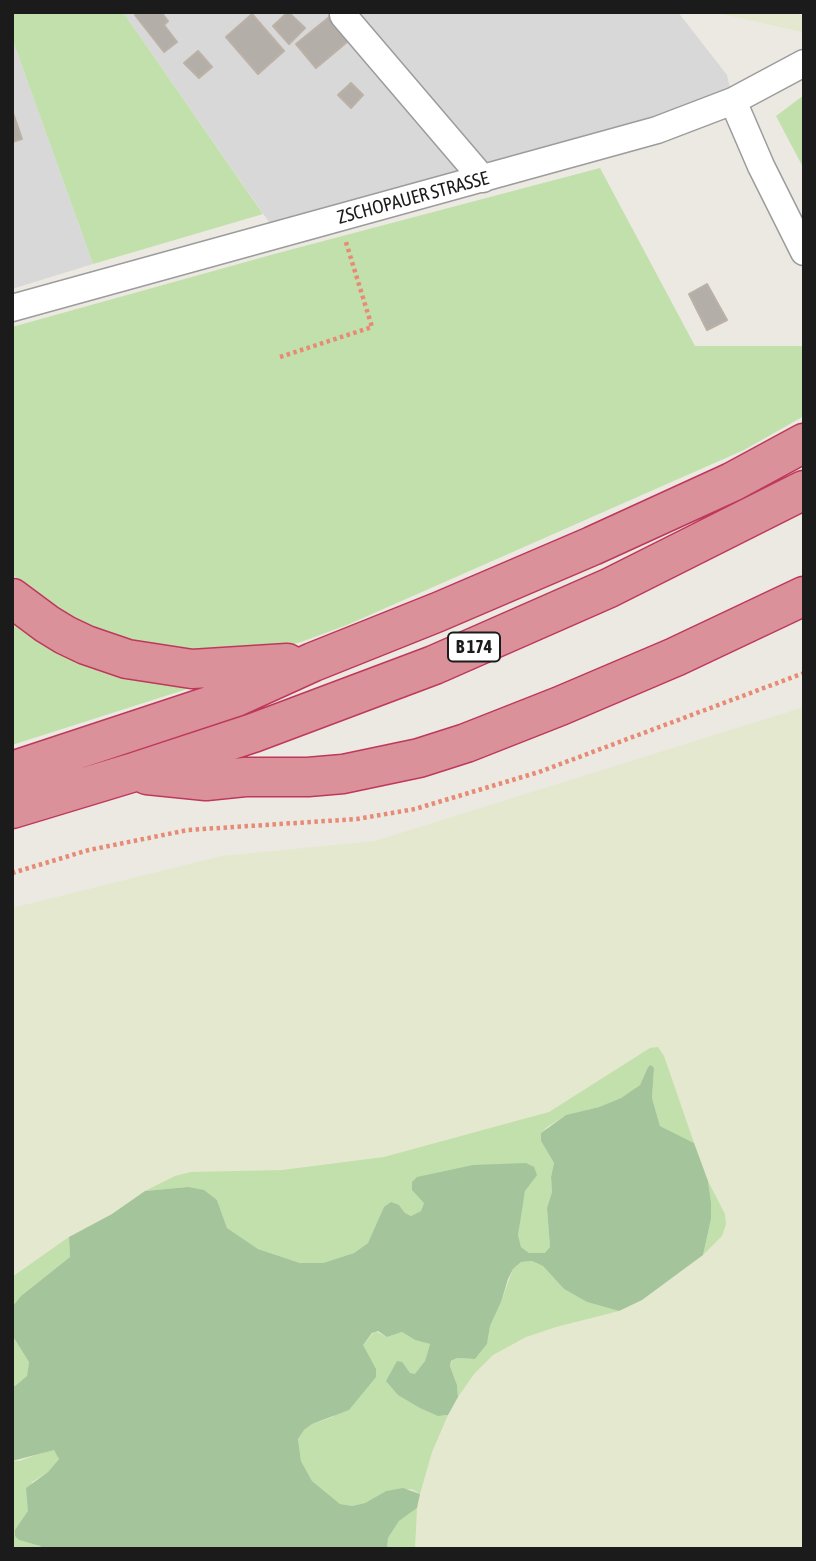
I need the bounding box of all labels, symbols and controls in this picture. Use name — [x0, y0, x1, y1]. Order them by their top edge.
street label: ZSCHOPAUER STRASSE — [335, 167, 491, 229]
road number: B 174 — [448, 632, 500, 662]

